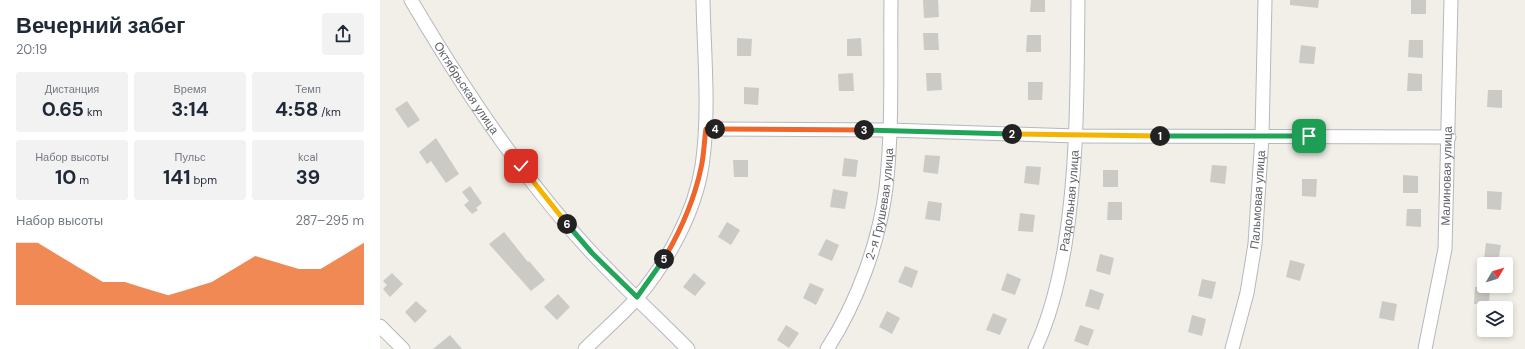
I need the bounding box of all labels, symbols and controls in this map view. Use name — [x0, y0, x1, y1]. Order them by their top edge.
text: Вечерний забег — [16, 11, 185, 40]
button: share — [322, 13, 364, 55]
street label: Октябрьская улица — [430, 39, 503, 138]
text: 20:19 — [16, 41, 47, 58]
text: Дистанция — [45, 82, 99, 96]
text: Время — [173, 82, 207, 96]
text: Темп — [295, 82, 321, 96]
text: 0.65 — [42, 96, 84, 122]
text: 3:14 — [171, 96, 209, 122]
text: 4:58 — [275, 96, 318, 122]
text: km — [84, 105, 102, 119]
text: /km — [318, 105, 341, 119]
pin: 4 — [705, 119, 725, 139]
pin — [1292, 119, 1326, 153]
pin: 3 — [854, 120, 874, 140]
text: 4 — [711, 122, 719, 136]
text: 3 — [861, 123, 867, 137]
pin: 2 — [1002, 124, 1022, 144]
icon: arrive — [1298, 125, 1320, 147]
pin: 1 — [1150, 126, 1170, 146]
street label: Малиновая улица — [1438, 126, 1456, 226]
text: 2 — [1009, 127, 1015, 141]
text: 1 — [1158, 129, 1162, 143]
street label: 2-я Грушевая улица — [862, 147, 897, 262]
pin — [504, 149, 538, 183]
street label: Раздольная улица — [1056, 149, 1083, 253]
street label: Пальмовая улица — [1246, 149, 1269, 250]
text: Набор высоты — [35, 150, 109, 164]
text: Пульс — [175, 150, 205, 164]
text: kcal — [298, 150, 318, 164]
icon: check — [510, 155, 532, 177]
text: 10 — [55, 164, 76, 190]
text: 141 — [163, 164, 191, 190]
text: 39 — [296, 164, 320, 190]
text: m — [76, 173, 89, 187]
text: bpm — [191, 173, 217, 187]
text: Набор высоты — [16, 212, 103, 229]
text: 287–295 m — [295, 212, 364, 229]
pin: 6 — [557, 214, 577, 234]
text: 6 — [564, 217, 570, 231]
pin: 5 — [654, 249, 674, 269]
text: 5 — [661, 252, 667, 266]
north arrow — [1477, 257, 1513, 293]
map controls — [1477, 257, 1513, 337]
button: layers — [1477, 301, 1513, 337]

